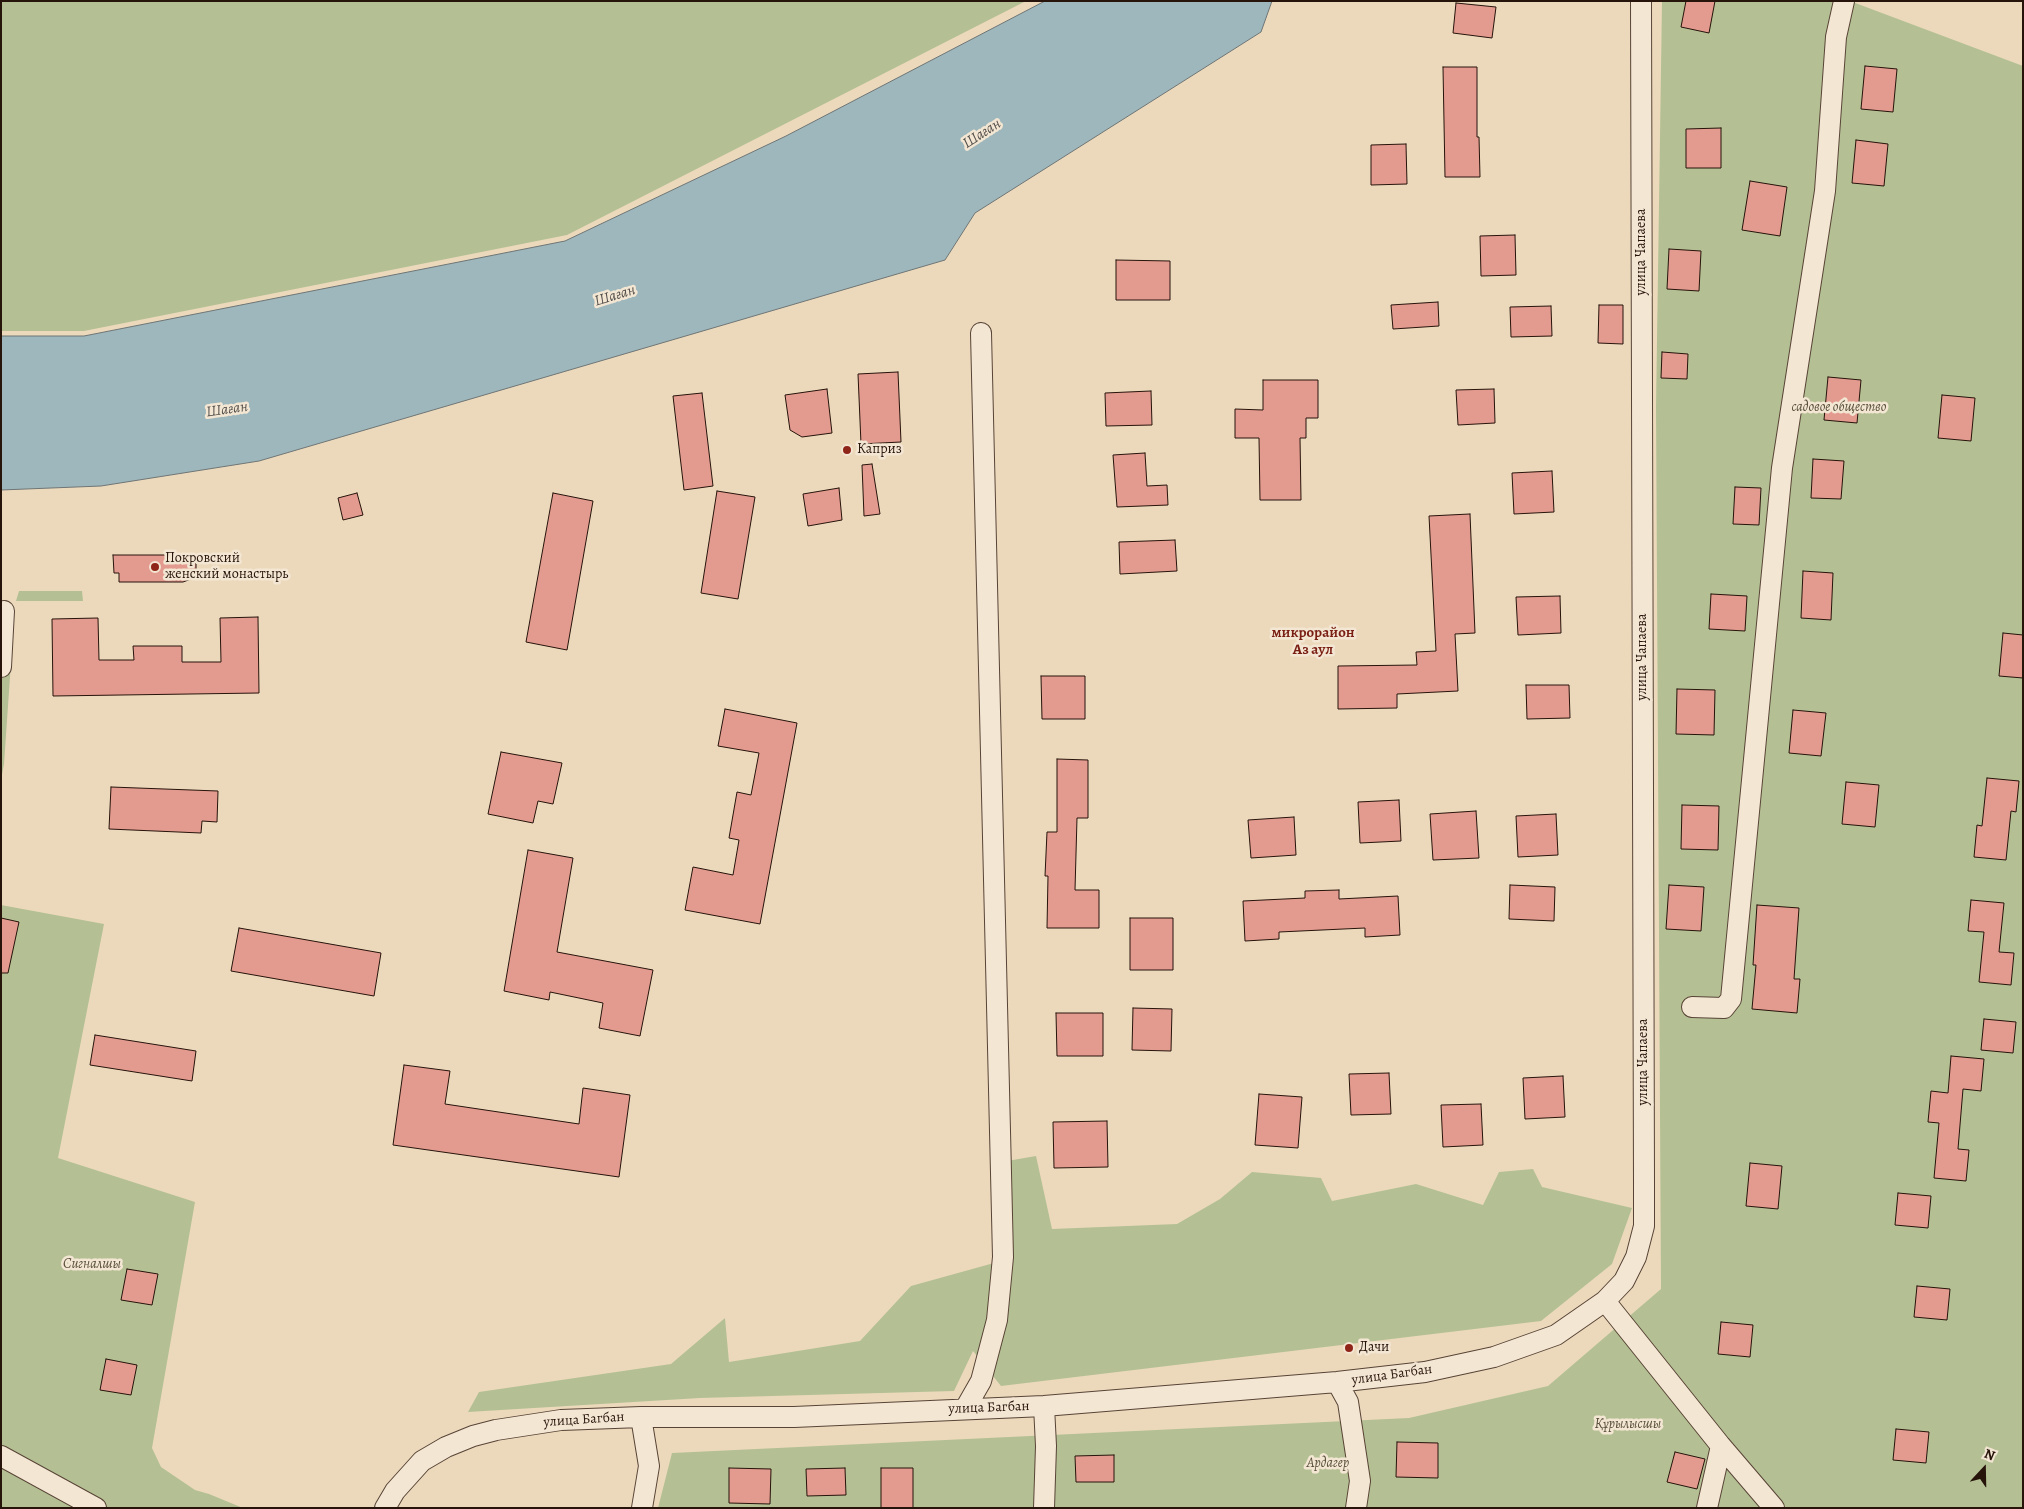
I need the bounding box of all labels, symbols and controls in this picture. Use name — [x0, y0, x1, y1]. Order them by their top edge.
water label: Шаған — [960, 115, 1004, 153]
street label: улица Чапаева — [1634, 209, 1650, 295]
water label: Шаған — [592, 281, 638, 311]
water label: Шаған — [205, 398, 249, 422]
park label: садовое общество — [1792, 400, 1886, 416]
place label: Каприз — [857, 442, 902, 458]
marker: Каприз — [841, 444, 853, 456]
place label: Покровский женский монастырь — [165, 551, 288, 584]
marker: Покровский женский монастырь — [149, 561, 161, 573]
street label: улица Чапаева — [1635, 614, 1651, 700]
district label: микрорайон Аз аул — [1271, 624, 1355, 659]
street label: улица Чапаева — [1636, 1019, 1652, 1105]
park label: Сигналшы — [63, 1257, 121, 1273]
place label: Дачи — [1359, 1340, 1389, 1356]
marker: Дачи — [1343, 1342, 1355, 1354]
street label: улица Багбан — [1351, 1361, 1433, 1389]
street label: улица Багбан — [948, 1398, 1030, 1418]
street label: улица Багбан — [543, 1409, 625, 1431]
park label: Құрылысшы — [1595, 1417, 1661, 1433]
north arrow — [1959, 1444, 2009, 1494]
text: N — [1981, 1444, 1998, 1465]
park label: Ардагер — [1307, 1456, 1349, 1472]

